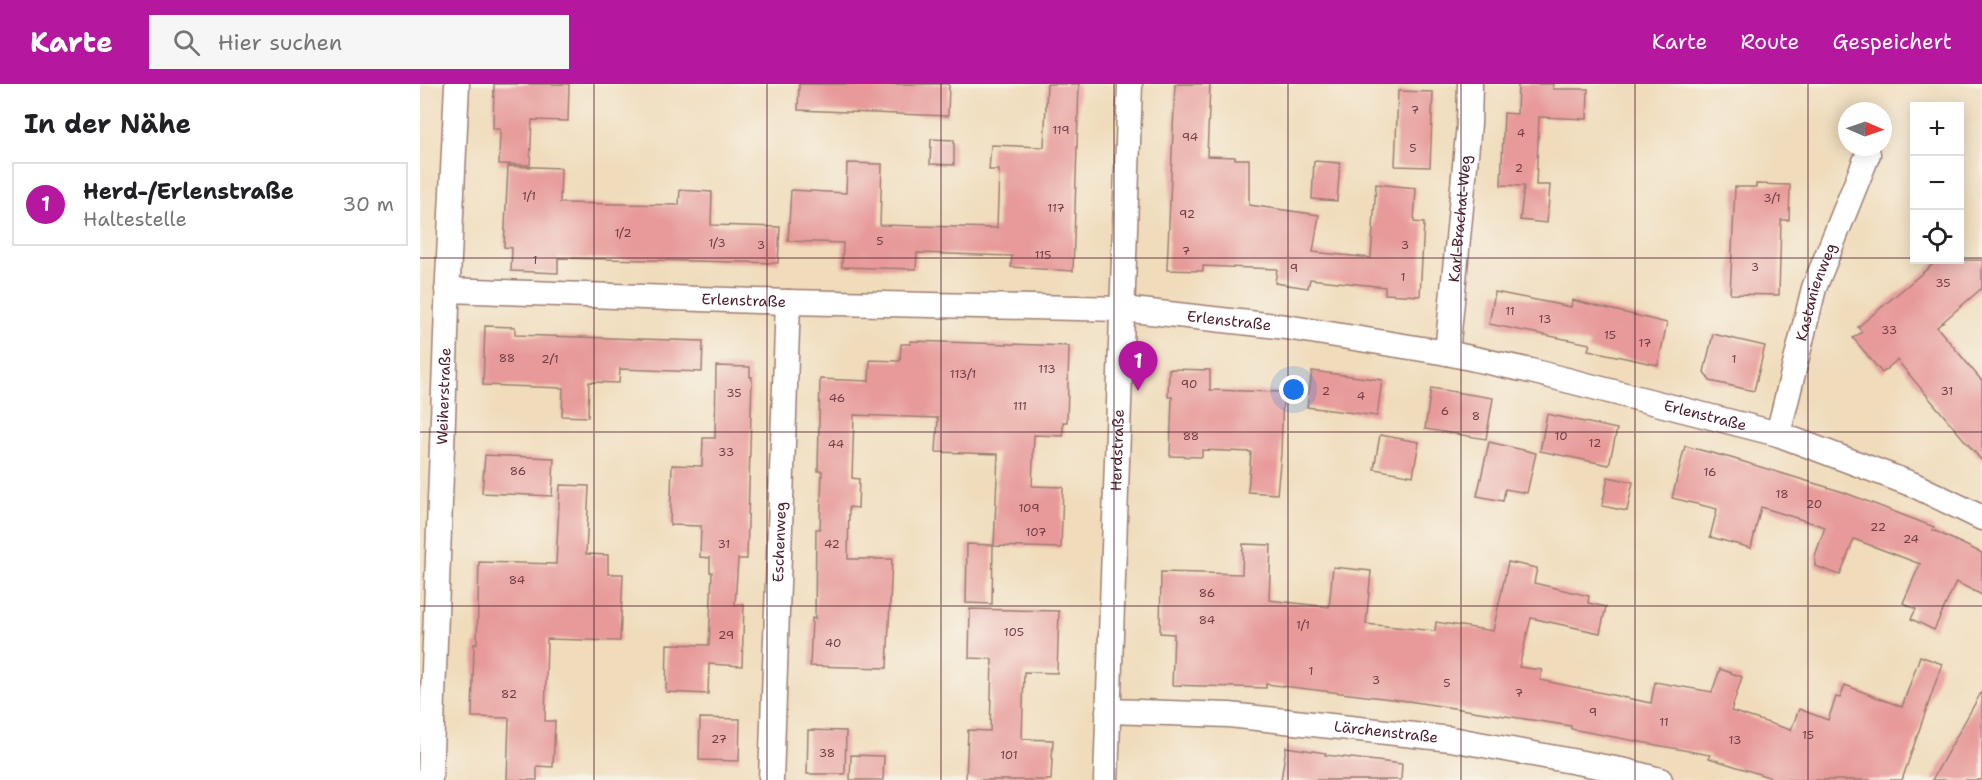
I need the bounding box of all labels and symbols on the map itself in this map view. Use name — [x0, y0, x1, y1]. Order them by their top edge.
house number: 7 — [1411, 102, 1419, 118]
north arrow — [1838, 102, 1892, 156]
house number: 119 — [1052, 122, 1070, 138]
house number: 4 — [1517, 125, 1525, 141]
house number: 94 — [1182, 129, 1198, 145]
house number: 5 — [1409, 140, 1417, 156]
street label: Karl-Brachat-Weg — [1444, 154, 1476, 283]
house number: 2 — [1515, 160, 1523, 176]
house number: 1/1 — [522, 188, 536, 204]
house number: 3/1 — [1763, 190, 1781, 206]
house number: 117 — [1047, 200, 1065, 216]
house number: 92 — [1179, 206, 1195, 222]
house number: 1/2 — [614, 225, 632, 241]
house number: 5 — [876, 233, 884, 249]
house number: 1/3 — [708, 235, 726, 251]
house number: 3 — [757, 237, 765, 253]
house number: 3 — [1401, 237, 1409, 253]
street label: Kastanienweg — [1791, 240, 1841, 343]
house number: 7 — [1182, 243, 1190, 259]
house number: 115 — [1035, 247, 1051, 263]
house number: 1 — [532, 252, 538, 268]
house number: 3 — [1751, 259, 1759, 275]
house number: 9 — [1290, 260, 1298, 276]
house number: 1 — [1400, 269, 1406, 285]
house number: 35 — [1935, 275, 1951, 291]
street label: Erlenstraße — [701, 289, 786, 312]
house number: 11 — [1505, 303, 1515, 319]
street label: Erlenstraße — [1186, 306, 1272, 335]
house number: 13 — [1539, 311, 1551, 327]
house number: 33 — [1881, 322, 1897, 338]
house number: 15 — [1604, 327, 1616, 343]
house number: 17 — [1639, 335, 1651, 351]
pin: 1 — [1118, 342, 1158, 391]
street label: Weiherstraße — [432, 347, 456, 445]
house number: 88 — [499, 350, 515, 366]
house number: 2/1 — [541, 351, 559, 367]
house number: 1 — [1731, 351, 1737, 367]
house number: 113 — [1038, 361, 1056, 377]
house number: 113/1 — [950, 366, 976, 382]
your location — [1279, 375, 1308, 404]
house number: 90 — [1181, 376, 1197, 392]
house number: 2 — [1322, 383, 1330, 399]
house number: 31 — [1941, 383, 1953, 399]
house number: 35 — [726, 385, 742, 401]
house number: 4 — [1357, 388, 1365, 404]
house number: 46 — [829, 390, 845, 406]
street label: Erlenstraße — [1662, 395, 1749, 436]
house number: 111 — [1013, 398, 1027, 414]
house number: 6 — [1441, 403, 1449, 419]
house number: 8 — [1472, 408, 1480, 424]
street label: Herdstraße — [1106, 409, 1129, 492]
house number: 88 — [1183, 428, 1199, 444]
house number: 10 — [1554, 428, 1568, 444]
house number: 12 — [1589, 435, 1601, 451]
house number: 44 — [828, 436, 844, 452]
house number: 33 — [718, 444, 734, 460]
house number: 86 — [510, 463, 526, 479]
house number: 16 — [1703, 464, 1717, 480]
house number: 18 — [1775, 486, 1789, 502]
house number: 20 — [1806, 496, 1822, 512]
house number: 109 — [1018, 500, 1040, 516]
street label: Eschenweg — [768, 502, 791, 583]
house number: 22 — [1870, 519, 1886, 535]
house number: 107 — [1026, 524, 1046, 540]
house number: 24 — [1903, 531, 1919, 547]
house number: 31 — [718, 536, 730, 552]
house number: 42 — [824, 536, 840, 552]
house number: 84 — [509, 572, 525, 588]
house number: 86 — [1199, 585, 1215, 601]
house number: 84 — [1199, 612, 1215, 628]
house number: 1/1 — [1296, 617, 1310, 633]
house number: 105 — [1004, 624, 1024, 640]
house number: 29 — [718, 627, 734, 643]
house number: 40 — [825, 635, 841, 651]
house number: 1 — [1308, 663, 1314, 679]
house number: 3 — [1372, 672, 1380, 688]
house number: 5 — [1443, 675, 1451, 691]
house number: 7 — [1515, 685, 1523, 701]
house number: 82 — [501, 686, 517, 702]
house number: 9 — [1589, 704, 1597, 720]
house number: 11 — [1659, 714, 1669, 730]
street label: Lärchenstraße — [1333, 716, 1439, 748]
house number: 15 — [1802, 727, 1814, 743]
house number: 27 — [711, 731, 727, 747]
house number: 13 — [1729, 732, 1741, 748]
house number: 38 — [819, 745, 835, 761]
house number: 101 — [1000, 747, 1018, 763]

